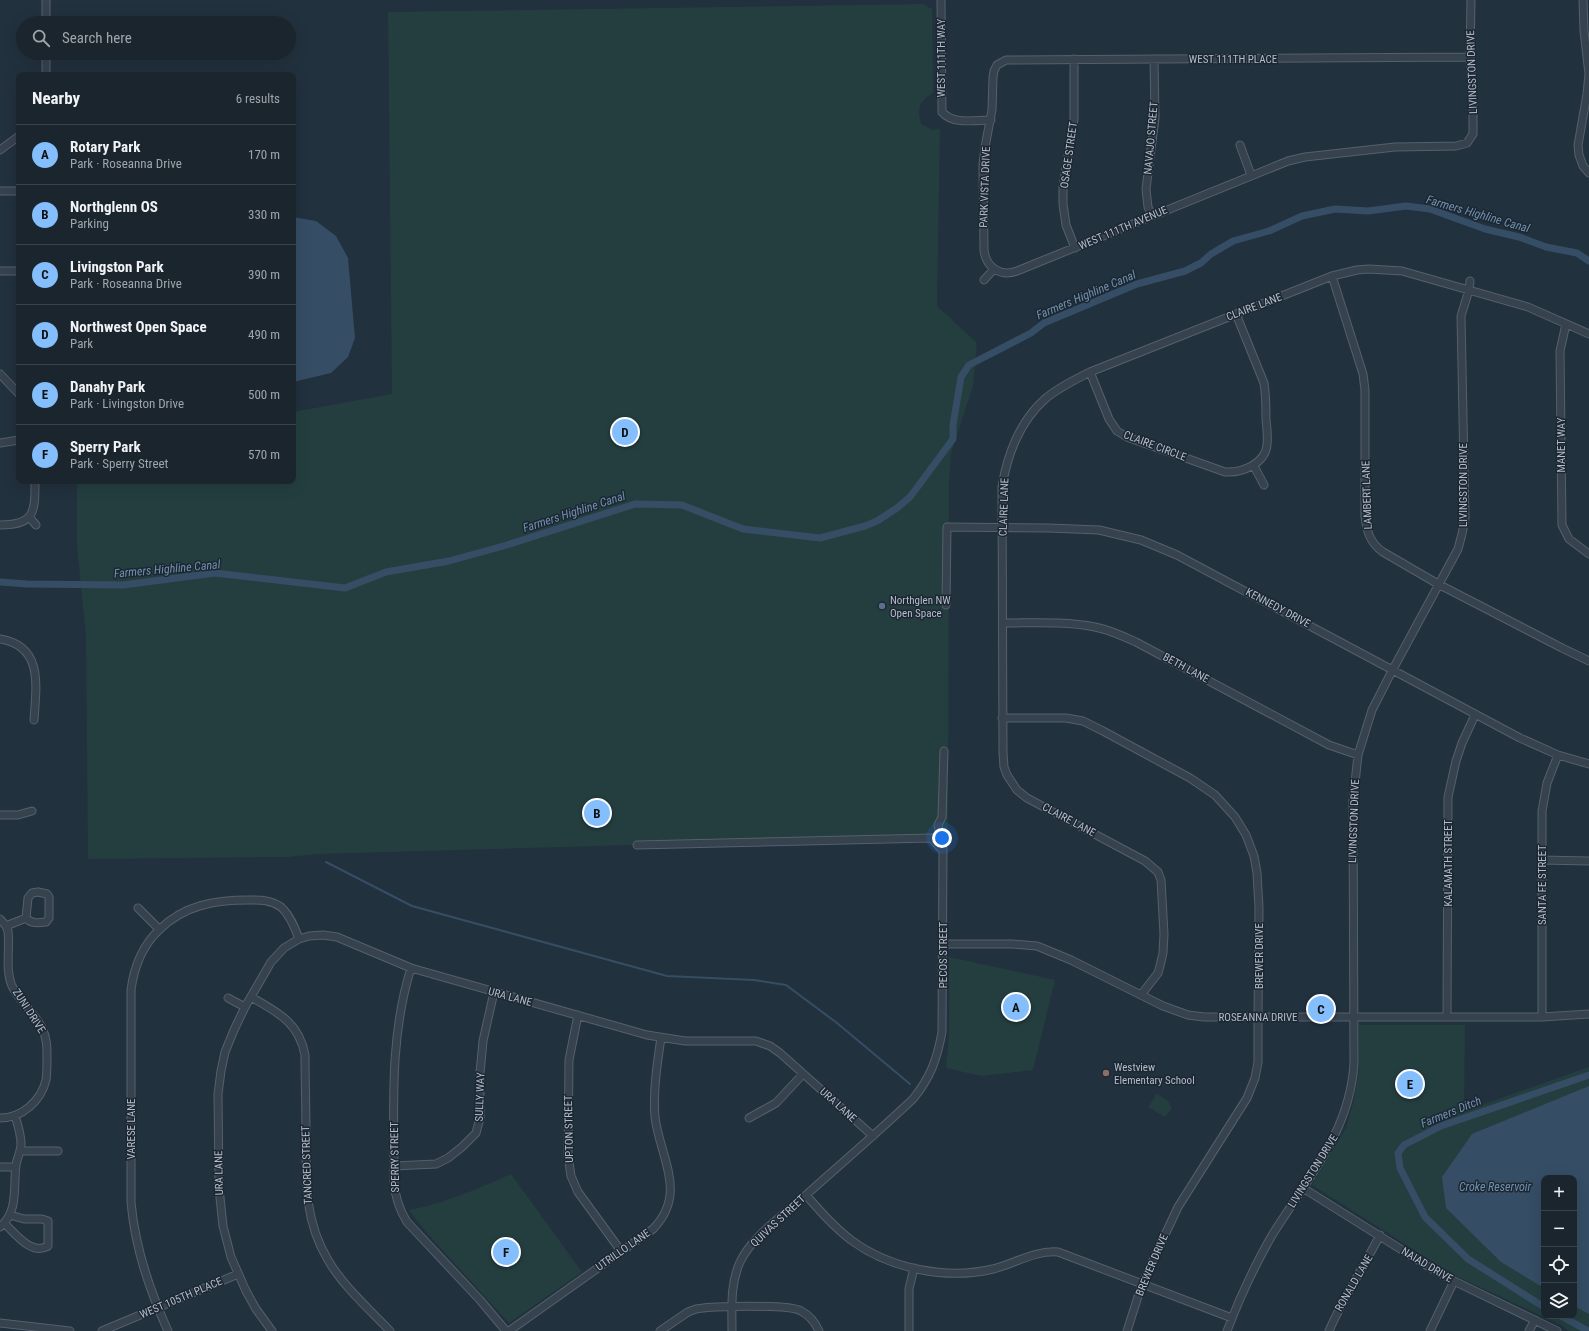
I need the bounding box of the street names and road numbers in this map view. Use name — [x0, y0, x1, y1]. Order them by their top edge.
street label: WEST 111TH WAY — [935, 18, 948, 97]
street label: LIVINGSTON DRIVE — [1464, 29, 1480, 114]
street label: WEST 111TH PLACE — [1189, 53, 1278, 66]
street label: NAVAJO STREET — [1141, 101, 1161, 175]
street label: OSAGE STREET — [1058, 121, 1080, 189]
street label: PARK VISTA DRIVE — [977, 146, 993, 228]
street label: WEST 111TH AVENUE — [1077, 203, 1170, 253]
street label: CLAIRE LANE — [1224, 290, 1284, 324]
street label: MANET WAY — [1555, 417, 1568, 472]
street label: CLAIRE CIRCLE — [1122, 428, 1189, 464]
street label: LIVINGSTON DRIVE — [1457, 442, 1470, 527]
street label: LAMBERT LANE — [1359, 460, 1375, 530]
street label: CLAIRE LANE — [996, 477, 1012, 536]
street label: KENNEDY DRIVE — [1243, 585, 1313, 631]
street label: BETH LANE — [1161, 650, 1212, 686]
street label: LIVINGSTON DRIVE — [1346, 778, 1362, 863]
street label: CLAIRE LANE — [1040, 801, 1098, 840]
street label: KALAMATH STREET — [1442, 819, 1455, 907]
street label: SANTA FE STREET — [1536, 845, 1549, 925]
street label: PECOS STREET — [937, 921, 950, 988]
street label: BREWER DRIVE — [1253, 922, 1266, 989]
street label: URA LANE — [487, 985, 534, 1009]
street label: ZUNI DRIVE — [10, 986, 48, 1036]
street label: ROSEANNA DRIVE — [1218, 1011, 1298, 1024]
street label: SULLY WAY — [473, 1072, 487, 1122]
street label: URA LANE — [817, 1085, 859, 1125]
street label: UPTON STREET — [562, 1095, 576, 1163]
street label: VARESE LANE — [125, 1098, 138, 1160]
street label: SPERRY STREET — [388, 1121, 402, 1193]
street label: TANCRED STREET — [299, 1125, 315, 1205]
street label: LIVINGSTON DRIVE — [1285, 1132, 1341, 1210]
street label: URA LANE — [212, 1150, 226, 1196]
street label: QUIVAS STREET — [748, 1192, 808, 1250]
street label: UTRILLO LANE — [593, 1226, 653, 1274]
street label: BREWER DRIVE — [1133, 1232, 1171, 1298]
street label: NAIAD DRIVE — [1399, 1245, 1456, 1286]
street label: RONALD LANE — [1332, 1252, 1376, 1314]
street label: WEST 105TH PLACE — [138, 1275, 225, 1321]

